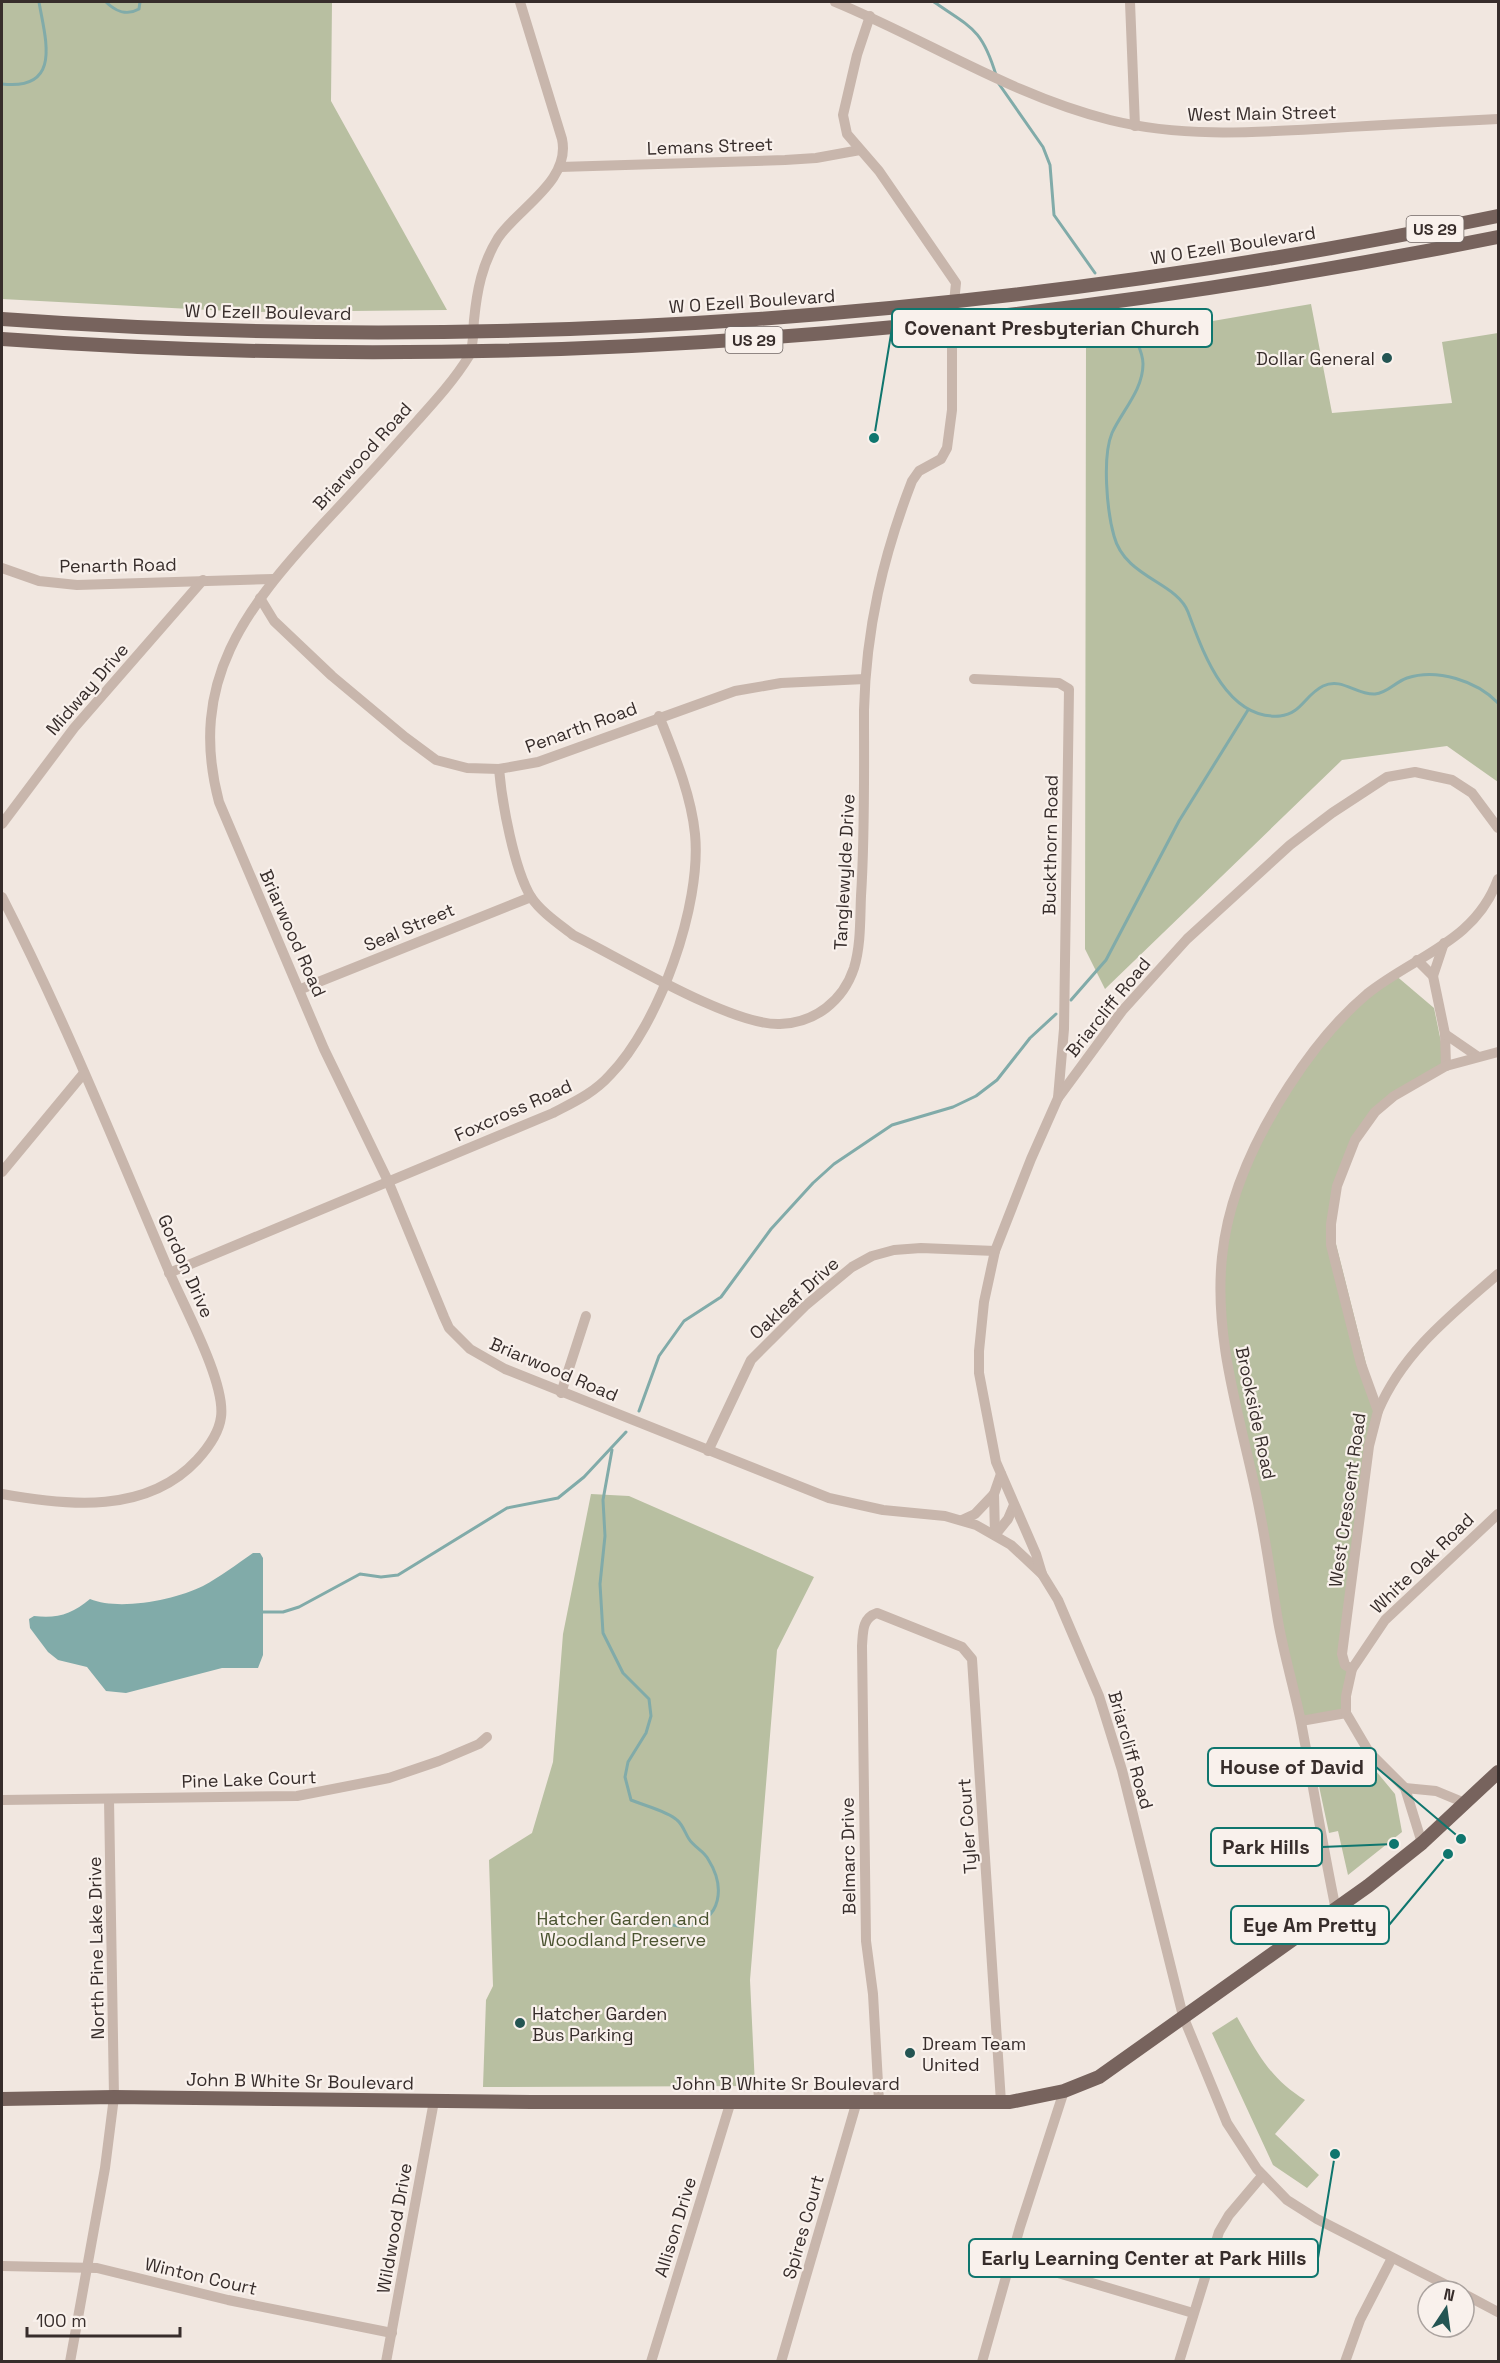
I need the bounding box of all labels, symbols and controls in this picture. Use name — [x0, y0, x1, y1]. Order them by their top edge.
street label: West Main Street — [1187, 100, 1337, 126]
street label: Lemans Street — [646, 132, 774, 160]
road number: US 29 — [1406, 216, 1464, 242]
street label: W O Ezell Boulevard — [1149, 221, 1317, 269]
street label: W O Ezell Boulevard — [668, 284, 836, 318]
street label: W O Ezell Boulevard — [184, 299, 352, 325]
callout: Covenant Presbyterian Church — [892, 309, 1212, 347]
text: Covenant Presbyterian Church — [904, 315, 1200, 341]
road number: US 29 — [726, 327, 783, 353]
place label: Dollar General — [1256, 347, 1375, 370]
marker: Dollar General — [1380, 351, 1394, 365]
street label: Briarwood Road — [308, 397, 416, 515]
street label: Penarth Road — [59, 552, 177, 578]
street label: Midway Drive — [41, 638, 133, 740]
street label: Penarth Road — [522, 696, 640, 758]
street label: Buckthorn Road — [1037, 775, 1063, 915]
street label: Tanglewylde Drive — [828, 793, 860, 951]
street label: Briarwood Road — [255, 866, 331, 1000]
street label: Seal Street — [360, 898, 458, 956]
street label: Briarcliff Road — [1061, 952, 1155, 1062]
street label: Foxcross Road — [451, 1074, 575, 1146]
street label: Gordon Drive — [153, 1211, 219, 1321]
street label: Oakleaf Drive — [744, 1252, 844, 1344]
street label: Briarwood Road — [486, 1332, 622, 1406]
street label: Brookside Road — [1231, 1345, 1281, 1481]
street label: West Crescent Road — [1323, 1411, 1371, 1589]
street label: White Oak Road — [1365, 1508, 1479, 1618]
street label: Briarcliff Road — [1103, 1688, 1159, 1812]
callout: House of David — [1208, 1748, 1376, 1786]
text: House of David — [1220, 1754, 1364, 1780]
street label: Pine Lake Court — [181, 1765, 317, 1793]
street label: Tyler Court — [952, 1778, 982, 1874]
street label: Belmarc Drive — [835, 1797, 861, 1915]
callout: Park Hills — [1211, 1828, 1322, 1866]
text: Park Hills — [1222, 1834, 1310, 1860]
street label: North Pine Lake Drive — [83, 1856, 109, 2040]
callout: Eye Am Pretty — [1231, 1906, 1389, 1944]
park label: Hatcher Garden and Woodland Preserve — [537, 1907, 709, 1951]
text: Eye Am Pretty — [1243, 1912, 1377, 1938]
place label: Hatcher Garden Bus Parking — [532, 2002, 667, 2046]
marker: Hatcher Garden Bus Parking — [513, 2016, 527, 2030]
place label: Dream Team United — [922, 2032, 1026, 2076]
marker: Dream Team United — [903, 2046, 917, 2060]
street label: John B White Sr Boulevard — [186, 2068, 414, 2094]
street label: John B White Sr Boulevard — [672, 2072, 900, 2095]
street label: Wildwood Drive — [371, 2161, 417, 2295]
street label: Spires Court — [777, 2172, 829, 2282]
street label: Allison Drive — [649, 2174, 701, 2280]
callout: Early Learning Center at Park Hills — [969, 2239, 1318, 2277]
text: Early Learning Center at Park Hills — [981, 2245, 1307, 2271]
street label: Winton Court — [143, 2252, 259, 2300]
north arrow — [1416, 2279, 1476, 2339]
text: N — [1442, 2283, 1457, 2306]
scale bar — [27, 2300, 180, 2338]
text: 100 m — [36, 2309, 87, 2332]

